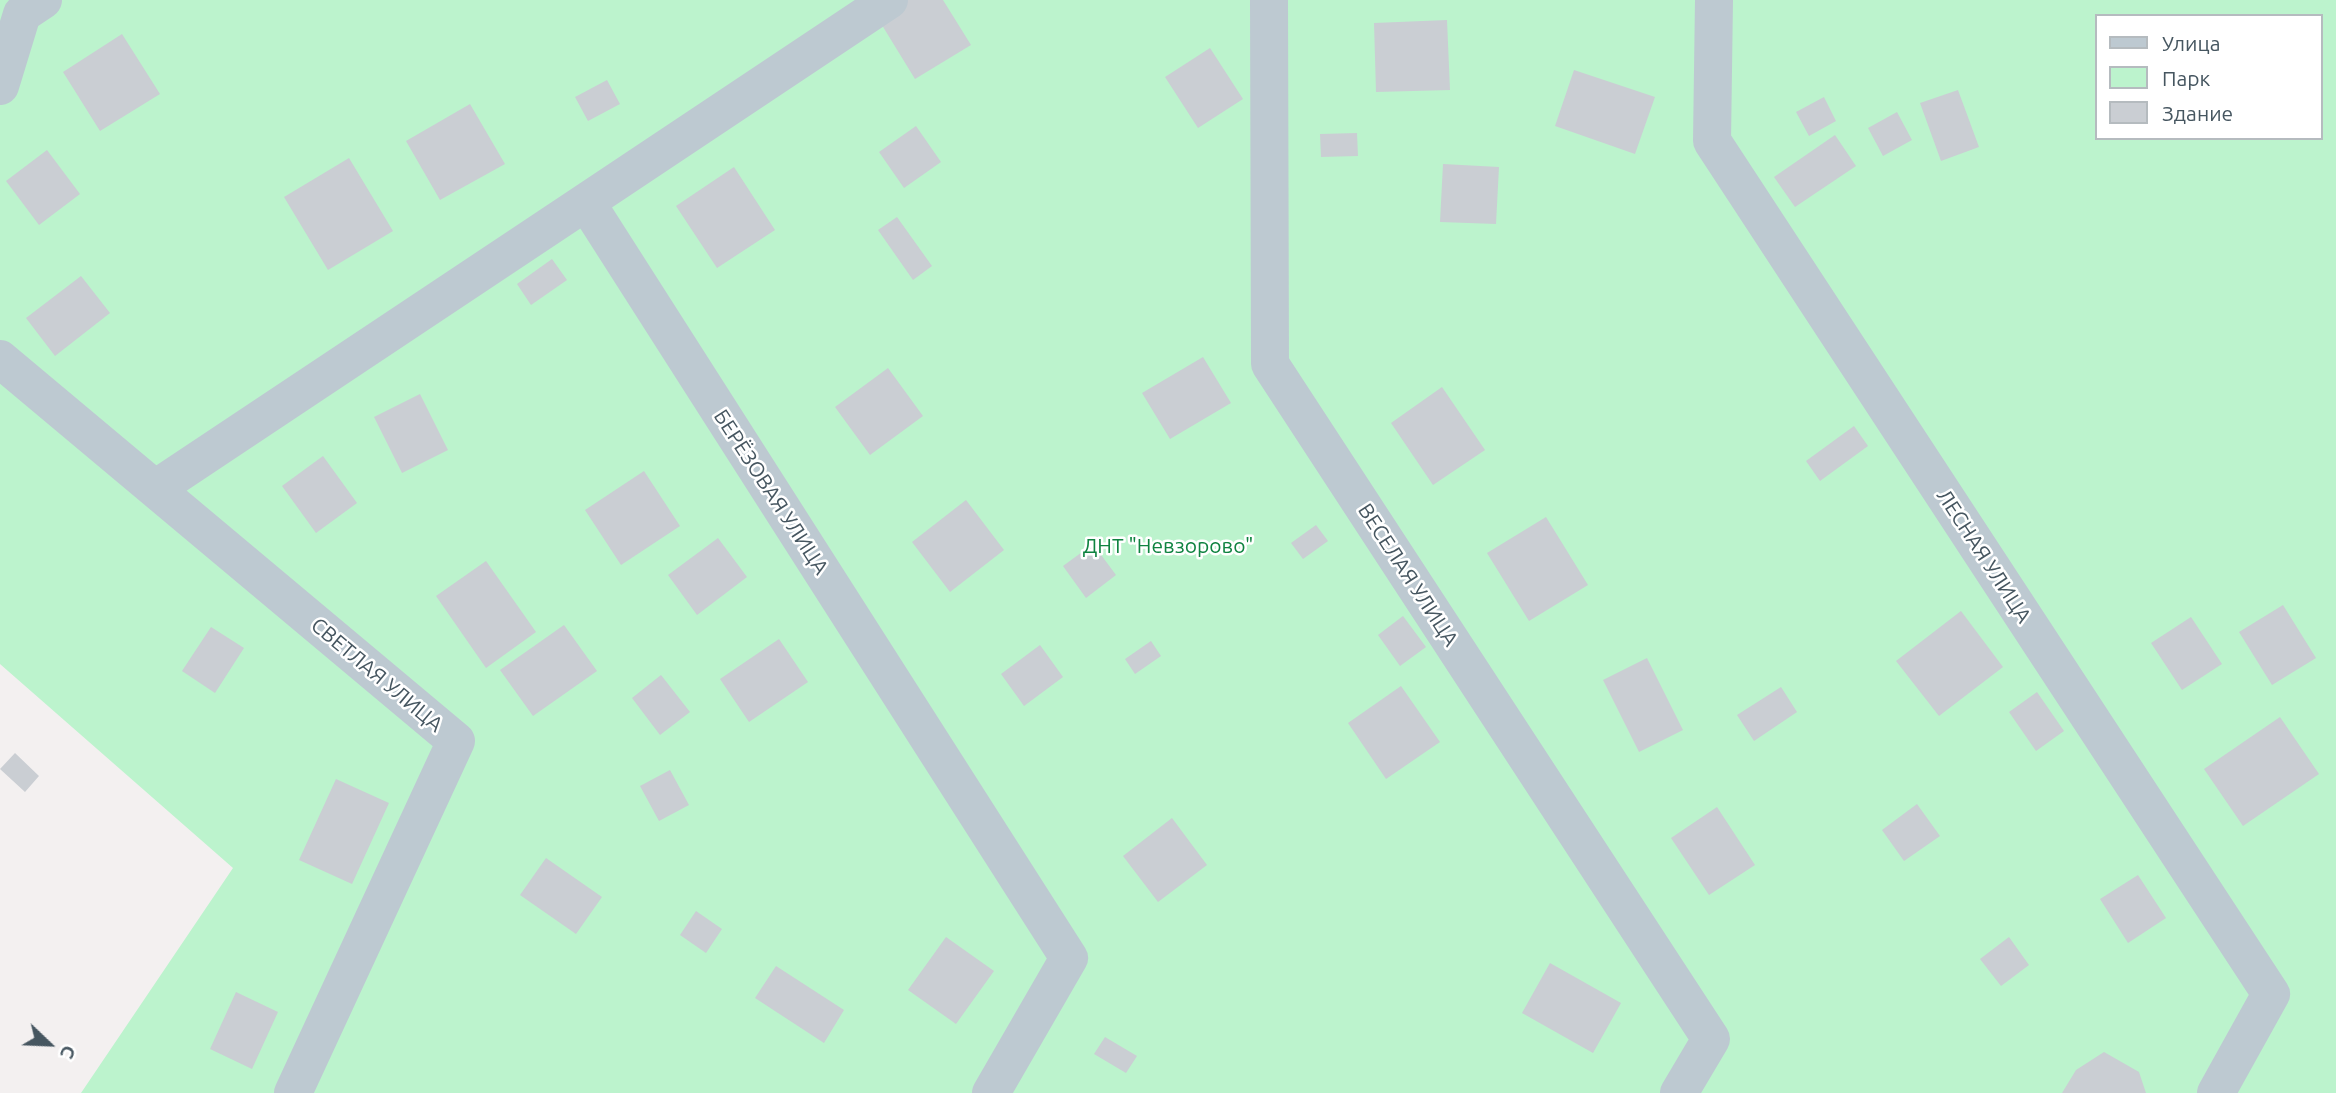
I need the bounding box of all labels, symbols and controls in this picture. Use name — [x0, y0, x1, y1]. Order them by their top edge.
legend — [2094, 14, 2322, 140]
text: Улица — [2162, 31, 2220, 55]
text: Парк — [2162, 66, 2210, 90]
text: Здание — [2162, 101, 2233, 125]
street label: БЕРЁЗОВАЯ УЛИЦА — [708, 405, 834, 579]
street label: ЛЕСНАЯ УЛИЦА — [1931, 484, 2037, 628]
street label: ВЕСЕЛАЯ УЛИЦА — [1352, 499, 1464, 651]
park label: ДНТ "Невзорово" — [1083, 533, 1253, 559]
street label: СВЕТЛАЯ УЛИЦА — [306, 613, 448, 737]
north arrow — [14, 1009, 84, 1079]
text: С — [56, 1042, 81, 1062]

